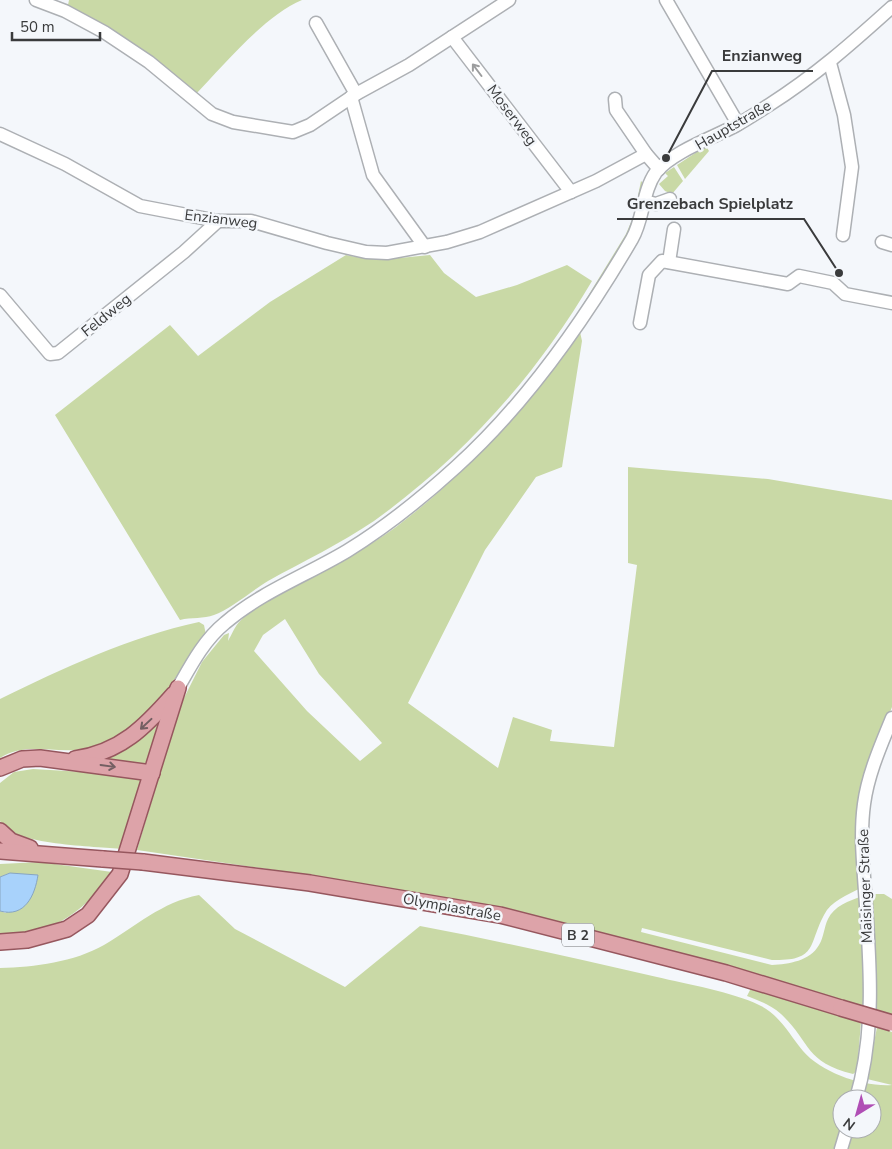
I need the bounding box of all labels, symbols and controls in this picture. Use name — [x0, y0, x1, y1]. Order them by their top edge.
scale bar — [12, 10, 100, 42]
text: 50 m — [20, 17, 55, 37]
callout: Enzianweg — [712, 40, 813, 71]
text: Enzianweg — [722, 45, 802, 67]
one-way arrow — [472, 64, 483, 77]
street label: Moserweg — [483, 80, 541, 150]
street label: Hauptstraße — [691, 95, 775, 155]
callout: Grenzebach Spielplatz — [617, 188, 804, 219]
text: Grenzebach Spielplatz — [627, 193, 794, 215]
street label: Enzianweg — [183, 205, 259, 233]
street label: Feldweg — [77, 289, 135, 341]
one-way arrow — [139, 719, 152, 730]
one-way arrow — [99, 762, 115, 772]
street label: Maisinger Straße — [853, 828, 877, 944]
street label: Olympiastraße — [401, 889, 503, 925]
road number: B 2 — [562, 924, 594, 946]
north arrow — [832, 1089, 882, 1139]
text: N — [840, 1113, 859, 1135]

